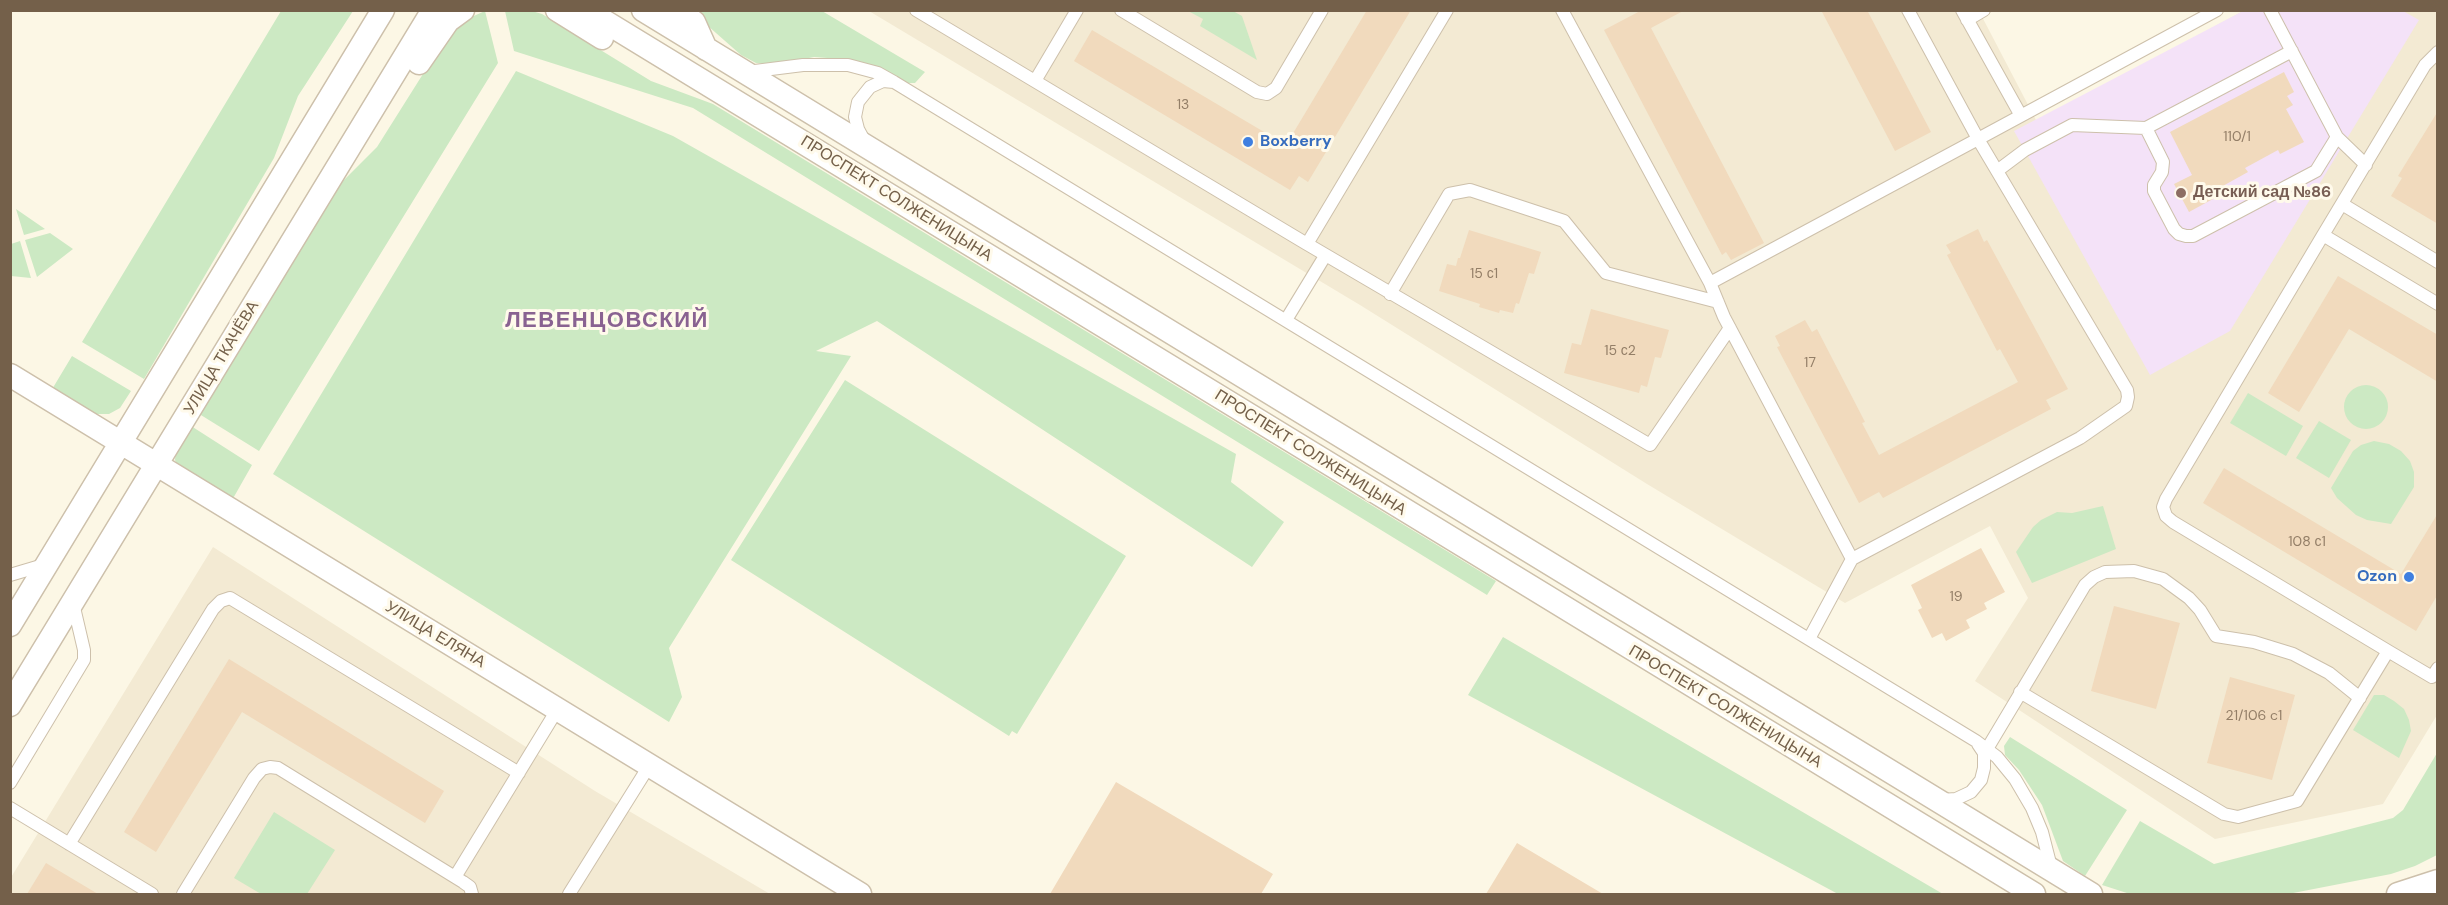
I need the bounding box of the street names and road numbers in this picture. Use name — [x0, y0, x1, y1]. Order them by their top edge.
street label: ПРОСПЕКТ СОЛЖЕНИЦЫНА — [797, 132, 995, 266]
street label: УЛИЦА ТКАЧЁВА — [181, 298, 263, 418]
street label: ПРОСПЕКТ СОЛЖЕНИЦЫНА — [1211, 386, 1409, 520]
street label: УЛИЦА ЕЛЯНА — [381, 598, 489, 672]
street label: ПРОСПЕКТ СОЛЖЕНИЦЫНА — [1625, 642, 1825, 772]

